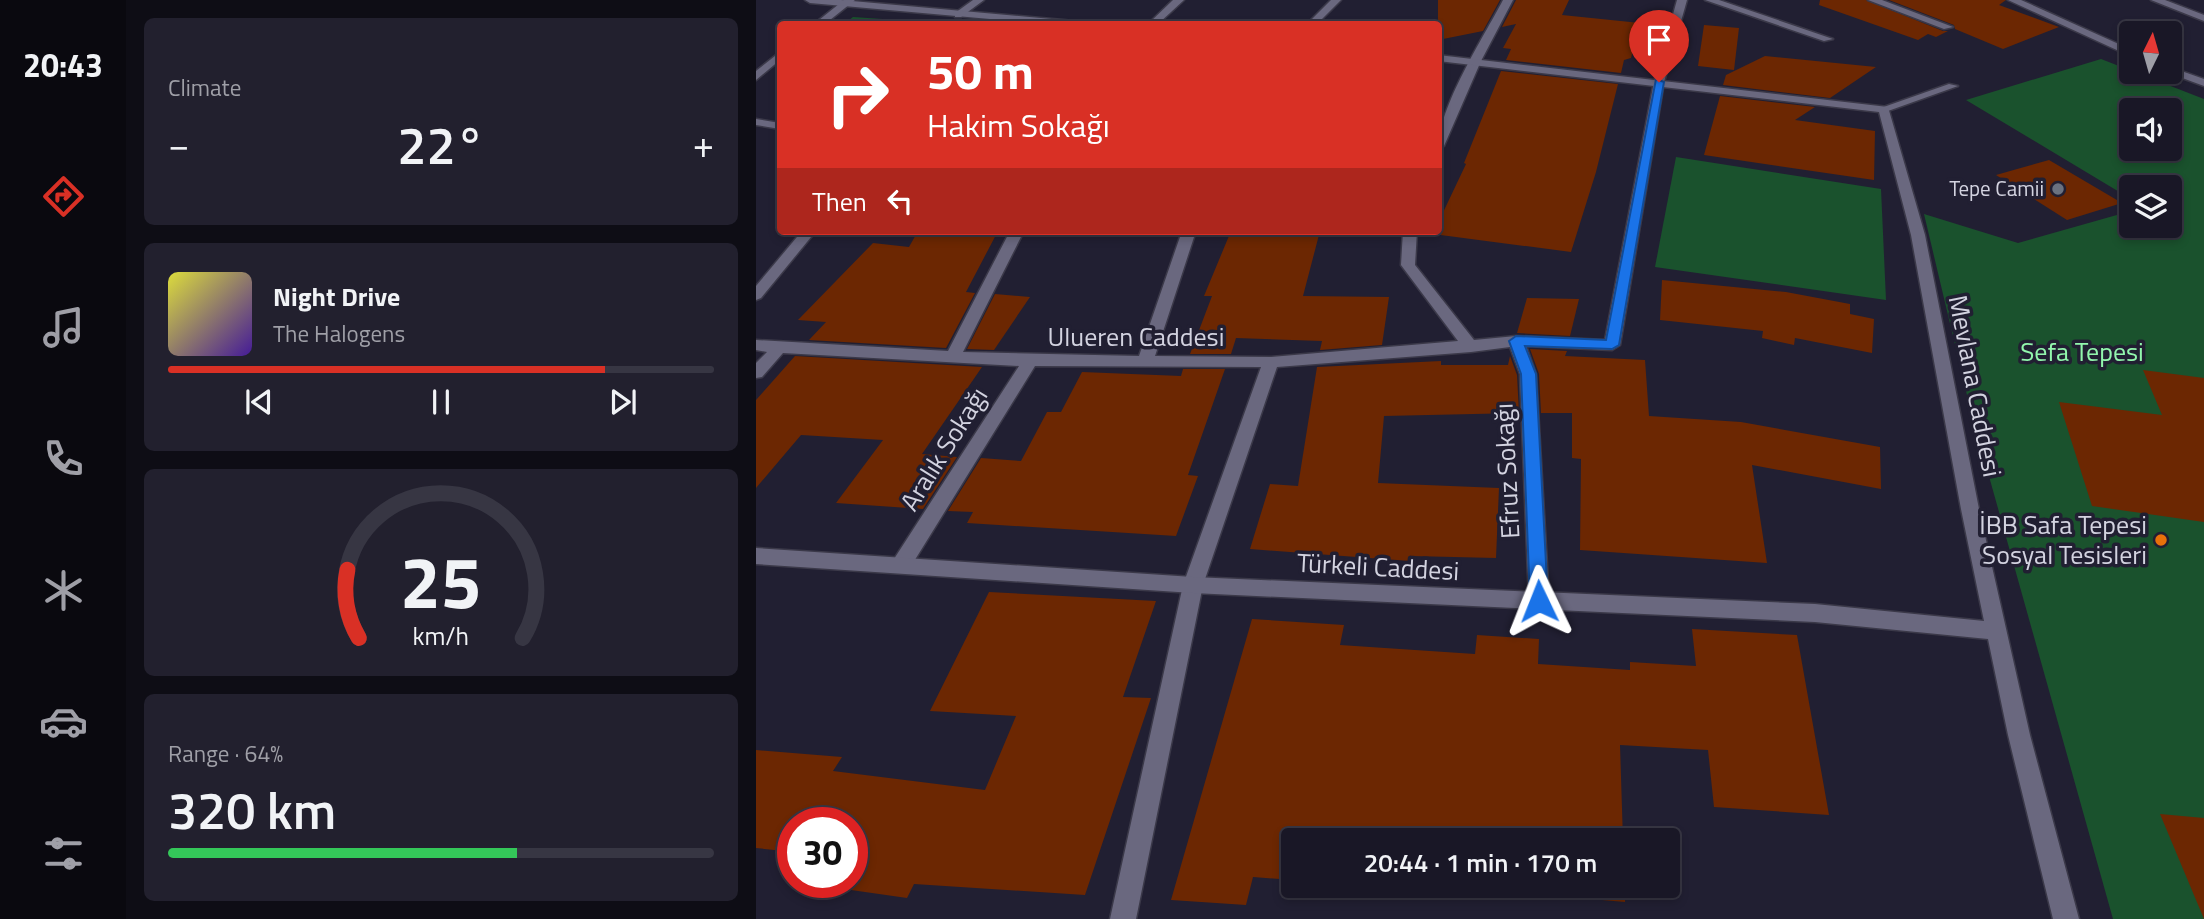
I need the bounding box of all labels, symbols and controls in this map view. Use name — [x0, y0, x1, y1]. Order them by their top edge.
pin — [1629, 10, 1689, 82]
icon: arrive — [1640, 21, 1678, 59]
north arrow — [2119, 21, 2182, 84]
map controls — [2119, 21, 2182, 238]
text: 50 m — [927, 33, 1034, 108]
text: 20:43 — [23, 41, 103, 89]
icon: right — [812, 49, 903, 140]
text: Climate — [168, 70, 241, 105]
button: sound — [2119, 98, 2182, 161]
text: Hakim Sokağı — [927, 101, 1110, 149]
text: 22° — [397, 105, 485, 184]
text: − — [168, 115, 189, 173]
text: + — [693, 115, 714, 173]
icon: directions — [39, 172, 88, 221]
place label: Tepe Camii — [1949, 172, 2044, 204]
button: layers — [2119, 175, 2182, 238]
marker: Tepe Camii — [2050, 181, 2066, 197]
text: Then — [812, 182, 867, 221]
icon: left — [881, 182, 919, 220]
text: Night Drive — [273, 277, 400, 316]
street label: Mevlana Caddesi — [1939, 292, 2012, 480]
icon: music — [39, 303, 88, 352]
text: The Halogens — [273, 316, 405, 351]
street label: Ulueren Caddesi — [1048, 317, 1224, 356]
park label: Sefa Tepesi — [2020, 332, 2144, 371]
street label: Aralık Sokağı — [890, 379, 997, 518]
icon: previous — [240, 383, 278, 421]
icon: pause — [422, 383, 460, 421]
icon: next — [604, 383, 642, 421]
street label: Efruz Sokağı — [1483, 402, 1530, 540]
icon: phone — [39, 434, 88, 483]
place label: İBB Safa Tepesi Sosyal Tesisleri — [1979, 505, 2147, 574]
text: 25 — [400, 527, 482, 637]
marker: İBB Safa Tepesi Sosyal Tesisleri — [2153, 532, 2169, 548]
street label: Türkeli Caddesi — [1296, 543, 1460, 590]
position arrow — [1502, 564, 1576, 638]
icon: climate — [39, 566, 88, 615]
text: km/h — [413, 617, 469, 655]
icon: car — [39, 697, 88, 746]
text: Range · 64% — [168, 736, 283, 771]
text: 320 km — [168, 770, 336, 849]
speed limit sign: 30 — [777, 807, 868, 898]
icon: filters — [39, 829, 88, 878]
text: 20:44 · 1 min · 170 m — [1364, 843, 1597, 882]

